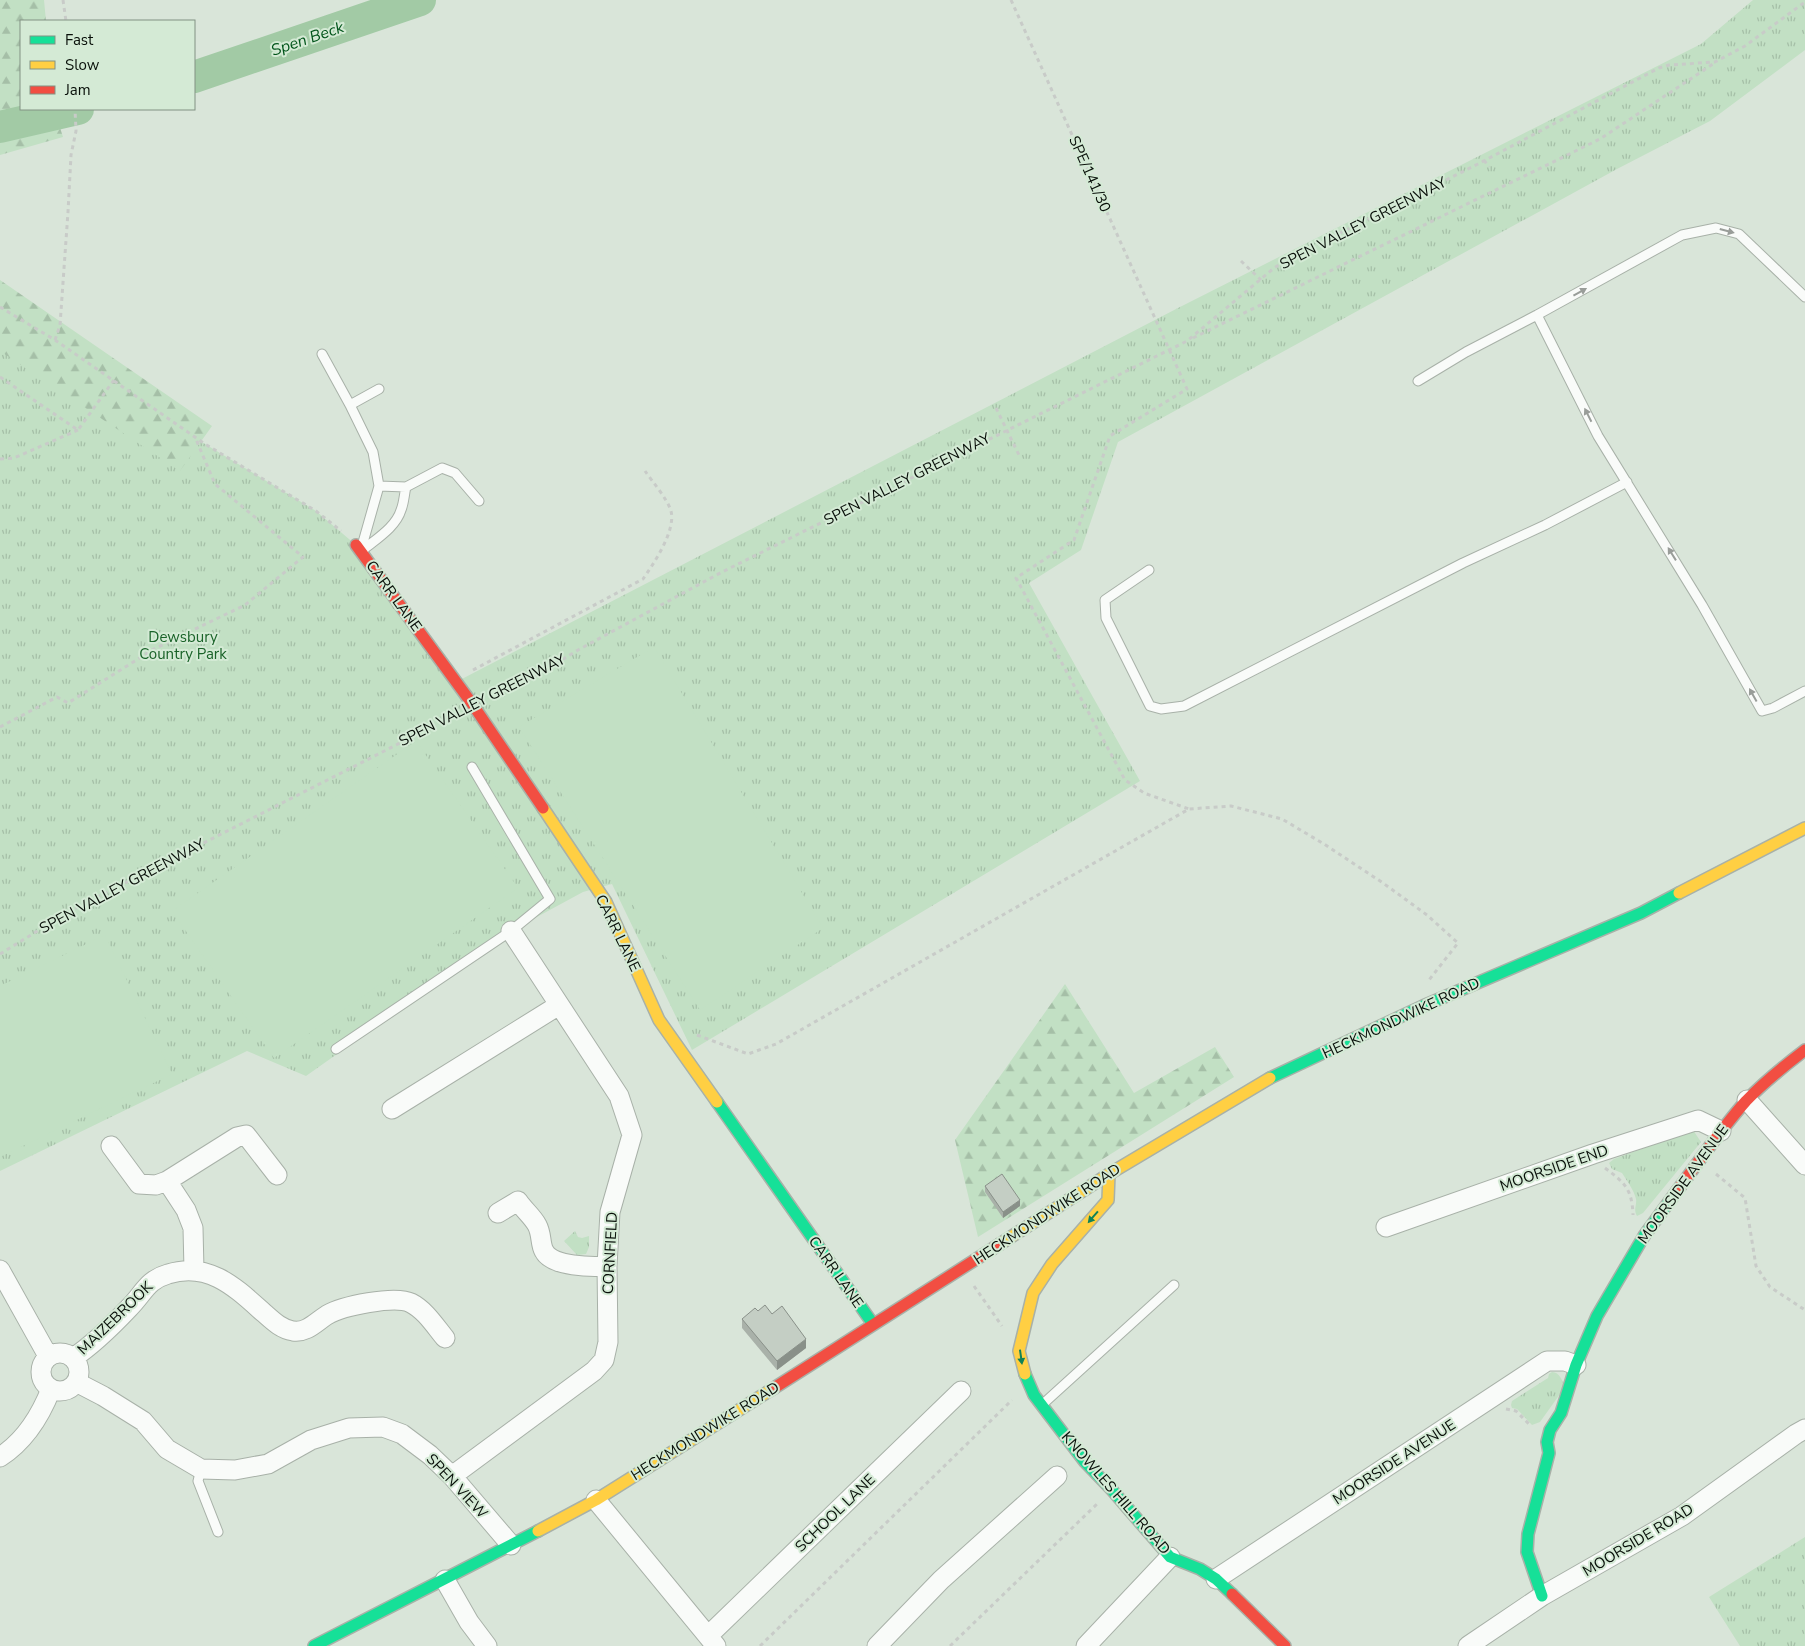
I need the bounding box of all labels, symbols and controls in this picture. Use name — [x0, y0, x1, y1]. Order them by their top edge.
water label: Spen Beck — [268, 16, 348, 62]
legend — [20, 20, 195, 110]
text: Fast — [65, 30, 94, 50]
text: Slow — [65, 55, 100, 75]
text: Jam — [64, 80, 91, 100]
street label: SPE/141/30 — [1064, 133, 1116, 215]
street label: SPEN VALLEY GREENWAY — [1276, 172, 1451, 274]
one-way arrow — [1719, 227, 1734, 235]
one-way arrow — [1573, 287, 1586, 296]
one-way arrow — [1584, 408, 1592, 423]
street label: SPEN VALLEY GREENWAY — [820, 428, 995, 530]
one-way arrow — [1667, 548, 1676, 561]
street label: CARR LANE — [361, 556, 427, 636]
park label: Dewsbury Country Park — [139, 627, 227, 664]
street label: SPEN VALLEY GREENWAY — [395, 649, 570, 751]
one-way arrow — [1749, 688, 1757, 702]
street label: SPEN VALLEY GREENWAY — [36, 833, 209, 938]
street label: CARR LANE — [591, 891, 645, 975]
street label: HECKMONDWIKE ROAD — [1319, 973, 1483, 1063]
street label: MOORSIDE AVENUE — [1633, 1120, 1733, 1248]
street label: MOORSIDE END — [1497, 1140, 1611, 1196]
street label: HECKMONDWIKE ROAD — [970, 1159, 1124, 1269]
one-way arrow — [1087, 1210, 1099, 1222]
street label: CORNFIELD — [598, 1211, 622, 1295]
street label: CARR LANE — [804, 1232, 868, 1312]
street label: MAIZEBROOK — [73, 1276, 158, 1359]
one-way arrow — [1017, 1349, 1025, 1365]
street label: HECKMONDWIKE ROAD — [627, 1377, 783, 1485]
street label: MOORSIDE AVENUE — [1329, 1415, 1459, 1509]
street label: KNOWLES HILL ROAD — [1057, 1427, 1175, 1559]
street label: SPEN VIEW — [422, 1449, 493, 1523]
street label: SCHOOL LANE — [791, 1470, 879, 1556]
street label: MOORSIDE ROAD — [1579, 1499, 1697, 1581]

